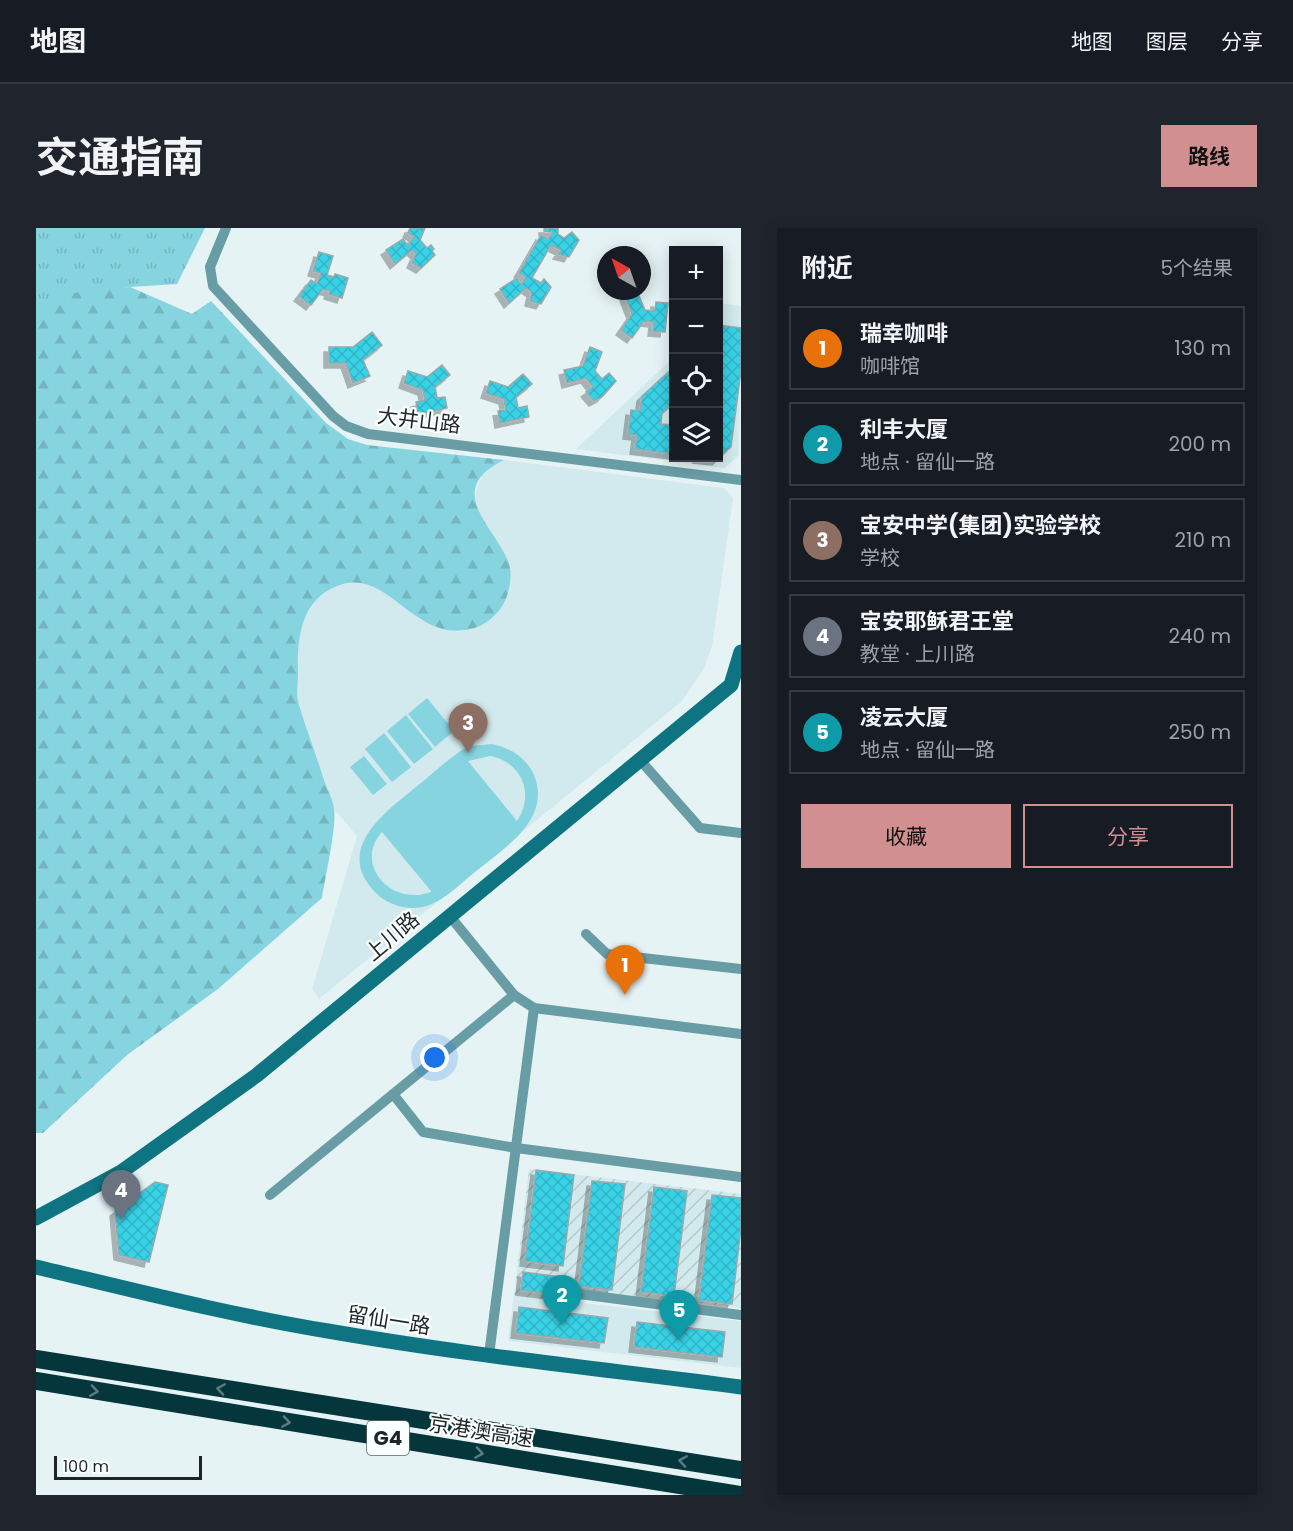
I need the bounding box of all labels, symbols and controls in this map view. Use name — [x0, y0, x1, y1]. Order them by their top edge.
text: 地图 — [30, 22, 86, 61]
text: 地图 — [1071, 27, 1113, 56]
text: 图层 — [1146, 27, 1188, 56]
text: 分享 — [1221, 27, 1263, 56]
button: 路线 — [1161, 125, 1257, 187]
text: 交通指南 — [36, 128, 204, 187]
north arrow — [597, 246, 651, 300]
map controls — [669, 246, 723, 462]
button: + — [669, 246, 723, 300]
text: 附近 — [801, 250, 853, 286]
text: 5个结果 — [1160, 254, 1233, 282]
button: − — [669, 300, 723, 354]
text: 瑞幸咖啡 — [860, 318, 948, 349]
text: 1 — [819, 334, 826, 362]
text: 130 m — [1174, 334, 1231, 362]
text: 咖啡馆 — [860, 352, 920, 380]
button: locate — [669, 354, 723, 408]
street label: 大井山路 — [376, 400, 462, 440]
button: layers — [669, 408, 723, 462]
text: 利丰大厦 — [860, 414, 948, 445]
text: 2 — [817, 430, 828, 458]
text: 200 m — [1168, 430, 1231, 458]
text: 地点 · 留仙一路 — [860, 448, 995, 476]
text: 宝安中学(集团)实验学校 — [860, 510, 1101, 541]
text: 3 — [816, 526, 829, 554]
text: 210 m — [1175, 526, 1231, 554]
text: 学校 — [860, 544, 900, 572]
text: 宝安耶稣君王堂 — [860, 606, 1014, 637]
text: 4 — [816, 622, 829, 650]
text: 240 m — [1168, 622, 1231, 650]
text: 教堂 · 上川路 — [860, 640, 975, 668]
text: 凌云大厦 — [860, 702, 948, 733]
pin: 3 — [448, 704, 488, 753]
text: 5 — [816, 718, 829, 746]
text: 250 m — [1168, 718, 1231, 746]
text: 地点 · 留仙一路 — [860, 736, 995, 764]
button: 收藏 — [801, 804, 1011, 868]
button: 分享 — [1023, 804, 1233, 868]
street label: 上川路 — [359, 905, 425, 967]
pin: 1 — [606, 946, 644, 995]
your location — [420, 1043, 449, 1072]
pin: 4 — [102, 1170, 140, 1220]
pin: 2 — [542, 1276, 582, 1325]
pin: 5 — [660, 1290, 698, 1340]
street label: 留仙一路 — [345, 1299, 433, 1341]
one-way arrow — [216, 1383, 226, 1395]
one-way arrow — [89, 1384, 98, 1396]
street label: 京港澳高速 — [427, 1408, 535, 1454]
one-way arrow — [281, 1415, 291, 1428]
road number: G4 — [367, 1421, 409, 1455]
one-way arrow — [473, 1446, 483, 1459]
scale bar — [54, 1453, 202, 1480]
text: 100 m — [63, 1455, 109, 1478]
one-way arrow — [679, 1456, 688, 1468]

